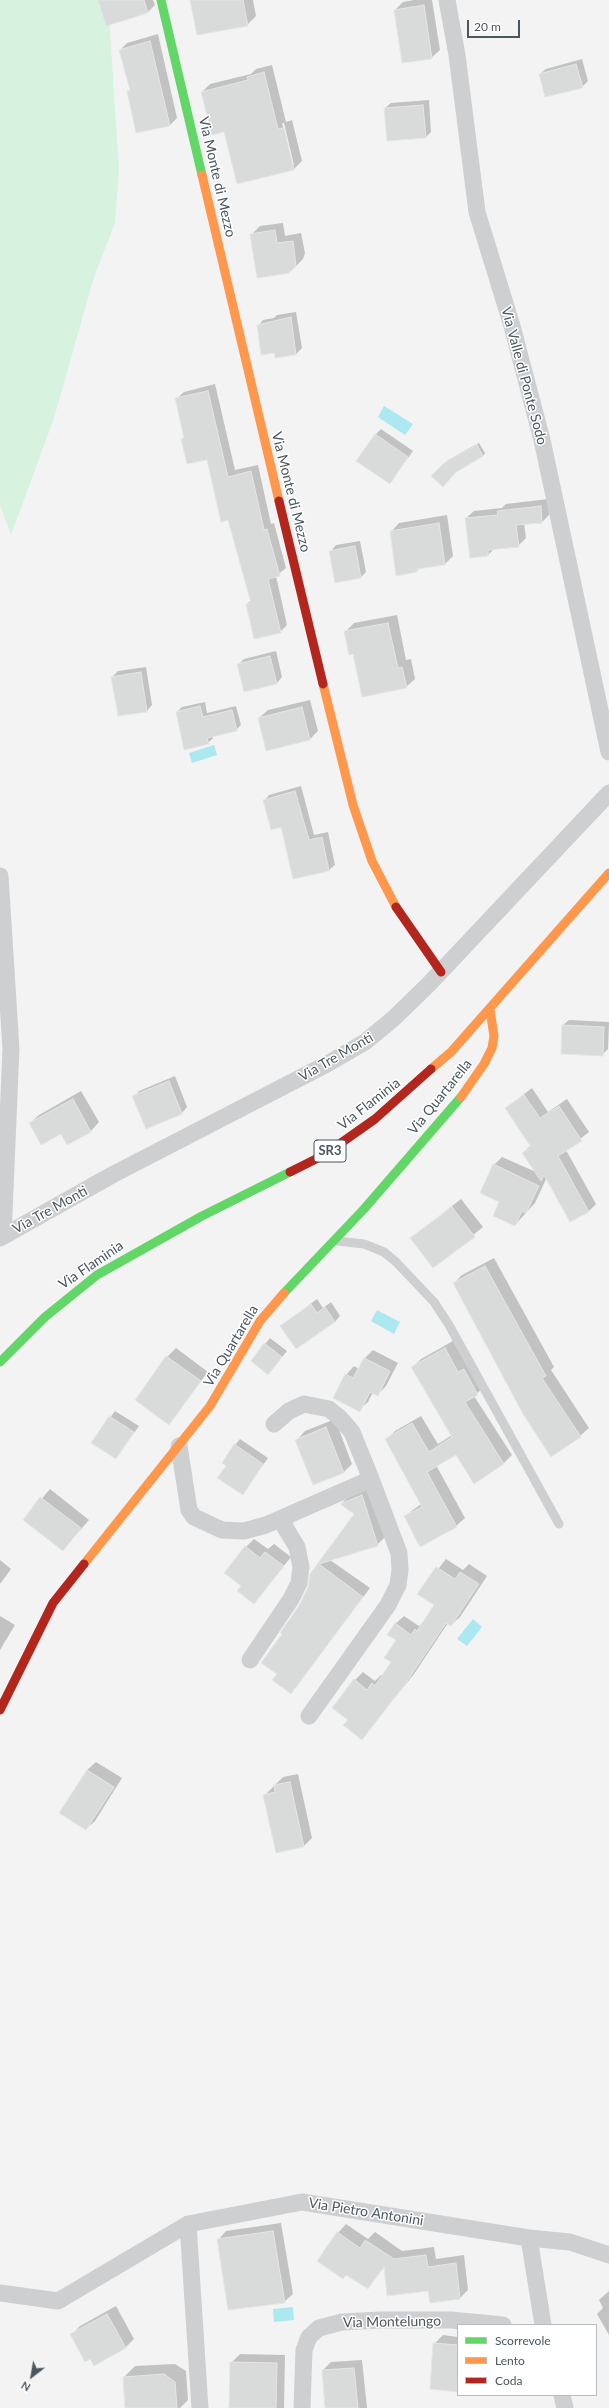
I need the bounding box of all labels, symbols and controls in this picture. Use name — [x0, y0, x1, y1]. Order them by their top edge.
scale bar — [469, 12, 522, 38]
text: 20 m — [474, 19, 501, 34]
street label: Via Monte di Mezzo — [195, 115, 239, 239]
street label: Via Valle di Ponte Sodo — [498, 305, 550, 447]
street label: Via Monte di Mezzo — [268, 430, 314, 554]
street label: Via Tre Monti — [296, 1029, 376, 1085]
street label: Via Quartarella — [404, 1056, 476, 1138]
street label: Via Flaminia — [334, 1074, 404, 1134]
road number: SR3 — [314, 1140, 346, 1162]
street label: Via Tre Monti — [10, 1183, 90, 1237]
street label: Via Flaminia — [55, 1237, 127, 1293]
street label: Via Quartarella — [200, 1302, 262, 1390]
street label: Via Pietro Antonini — [307, 2195, 425, 2229]
street label: Via Montelungo — [343, 2313, 441, 2331]
legend — [457, 2324, 597, 2396]
text: Scorrevole — [495, 2333, 551, 2348]
text: Lento — [495, 2353, 525, 2368]
north arrow — [12, 2356, 52, 2396]
text: Coda — [495, 2373, 522, 2388]
text: N — [19, 2379, 33, 2394]

